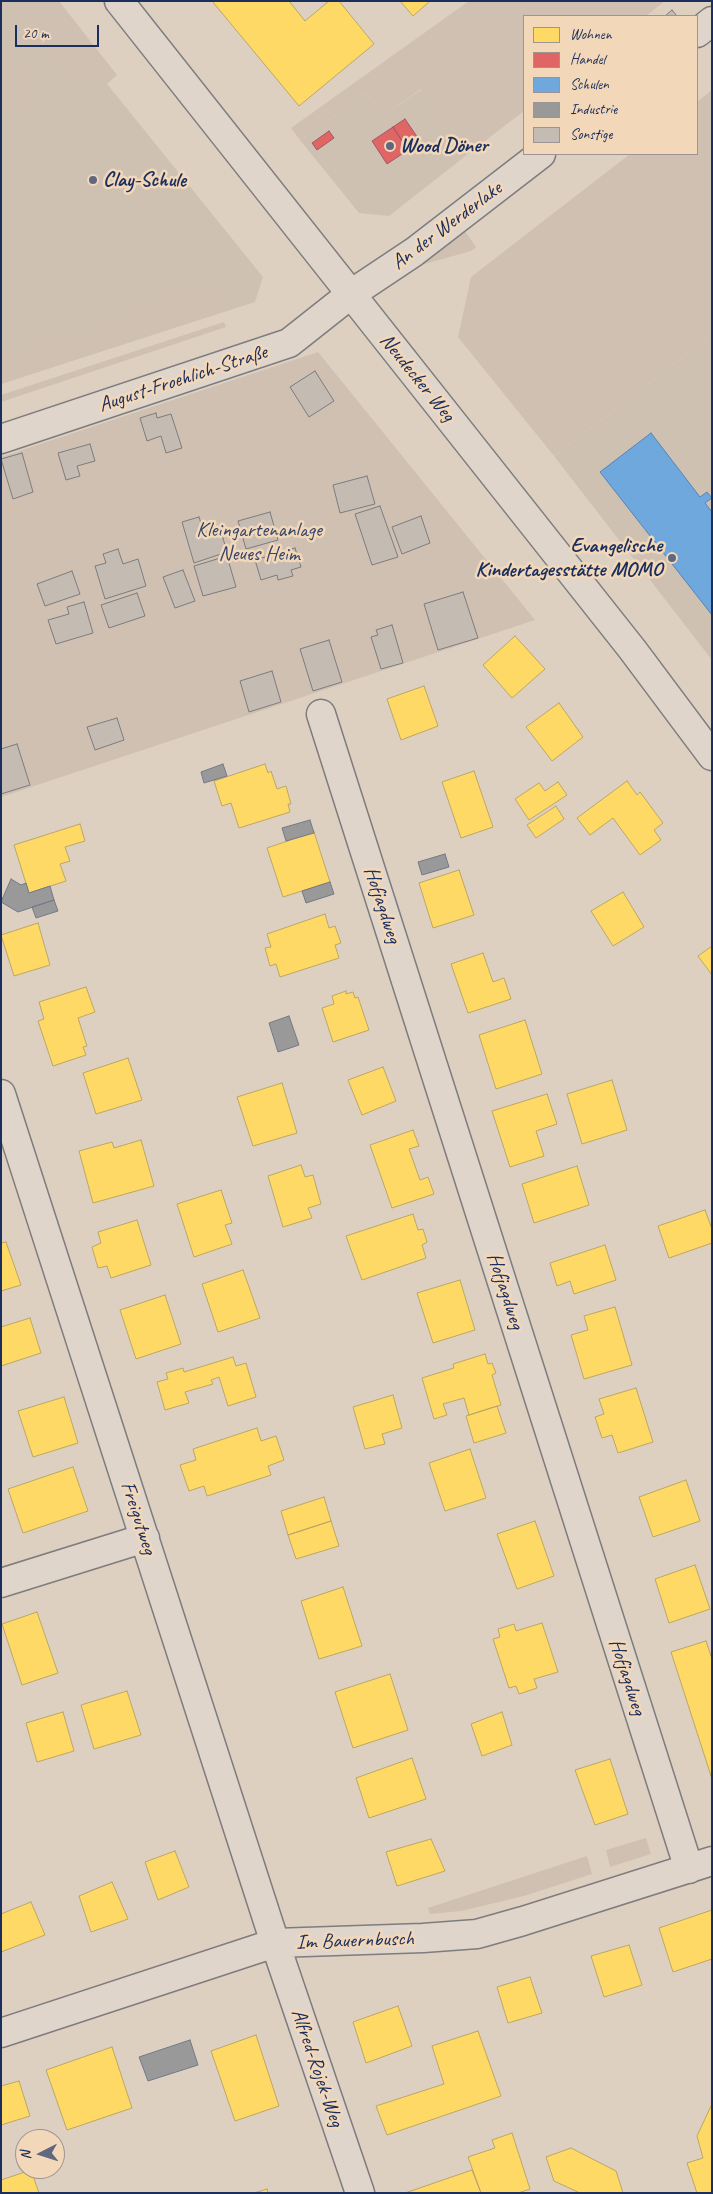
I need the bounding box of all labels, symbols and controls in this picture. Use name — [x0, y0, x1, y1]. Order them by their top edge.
scale bar — [18, 15, 101, 47]
legend — [523, 15, 698, 155]
text: 20 m — [23, 24, 49, 43]
text: Wohnen — [570, 25, 611, 44]
text: Handel — [570, 50, 605, 69]
text: Schulen — [570, 75, 609, 94]
text: Industrie — [570, 100, 617, 119]
text: Sonstige — [570, 125, 612, 144]
place label: Wood Döner — [400, 133, 488, 159]
marker: Wood Döner — [384, 140, 396, 152]
place label: Clay-Schule — [103, 167, 186, 193]
marker: Clay-Schule — [87, 174, 99, 186]
street label: An der Werderlake — [387, 176, 507, 276]
street label: Neudecker Weg — [374, 329, 460, 427]
street label: August-Froehlich-Straße — [96, 340, 270, 418]
park label: Kleingartenanlage Neues Heim — [196, 517, 322, 567]
place label: Evangelische Kindertagesstätte MOMO — [475, 533, 662, 583]
marker: Evangelische Kindertagesstätte MOMO — [666, 552, 678, 564]
street label: Hofjagdweg — [358, 864, 406, 946]
street label: Hofjagdweg — [481, 1250, 529, 1332]
street label: Freigutweg — [114, 1478, 162, 1558]
street label: Hofjagdweg — [603, 1636, 651, 1718]
street label: Im Bauernbusch — [296, 1926, 414, 1956]
street label: Alfred-Rojek-Weg — [285, 2006, 349, 2130]
north arrow — [15, 2129, 65, 2179]
text: N — [17, 2150, 34, 2160]

